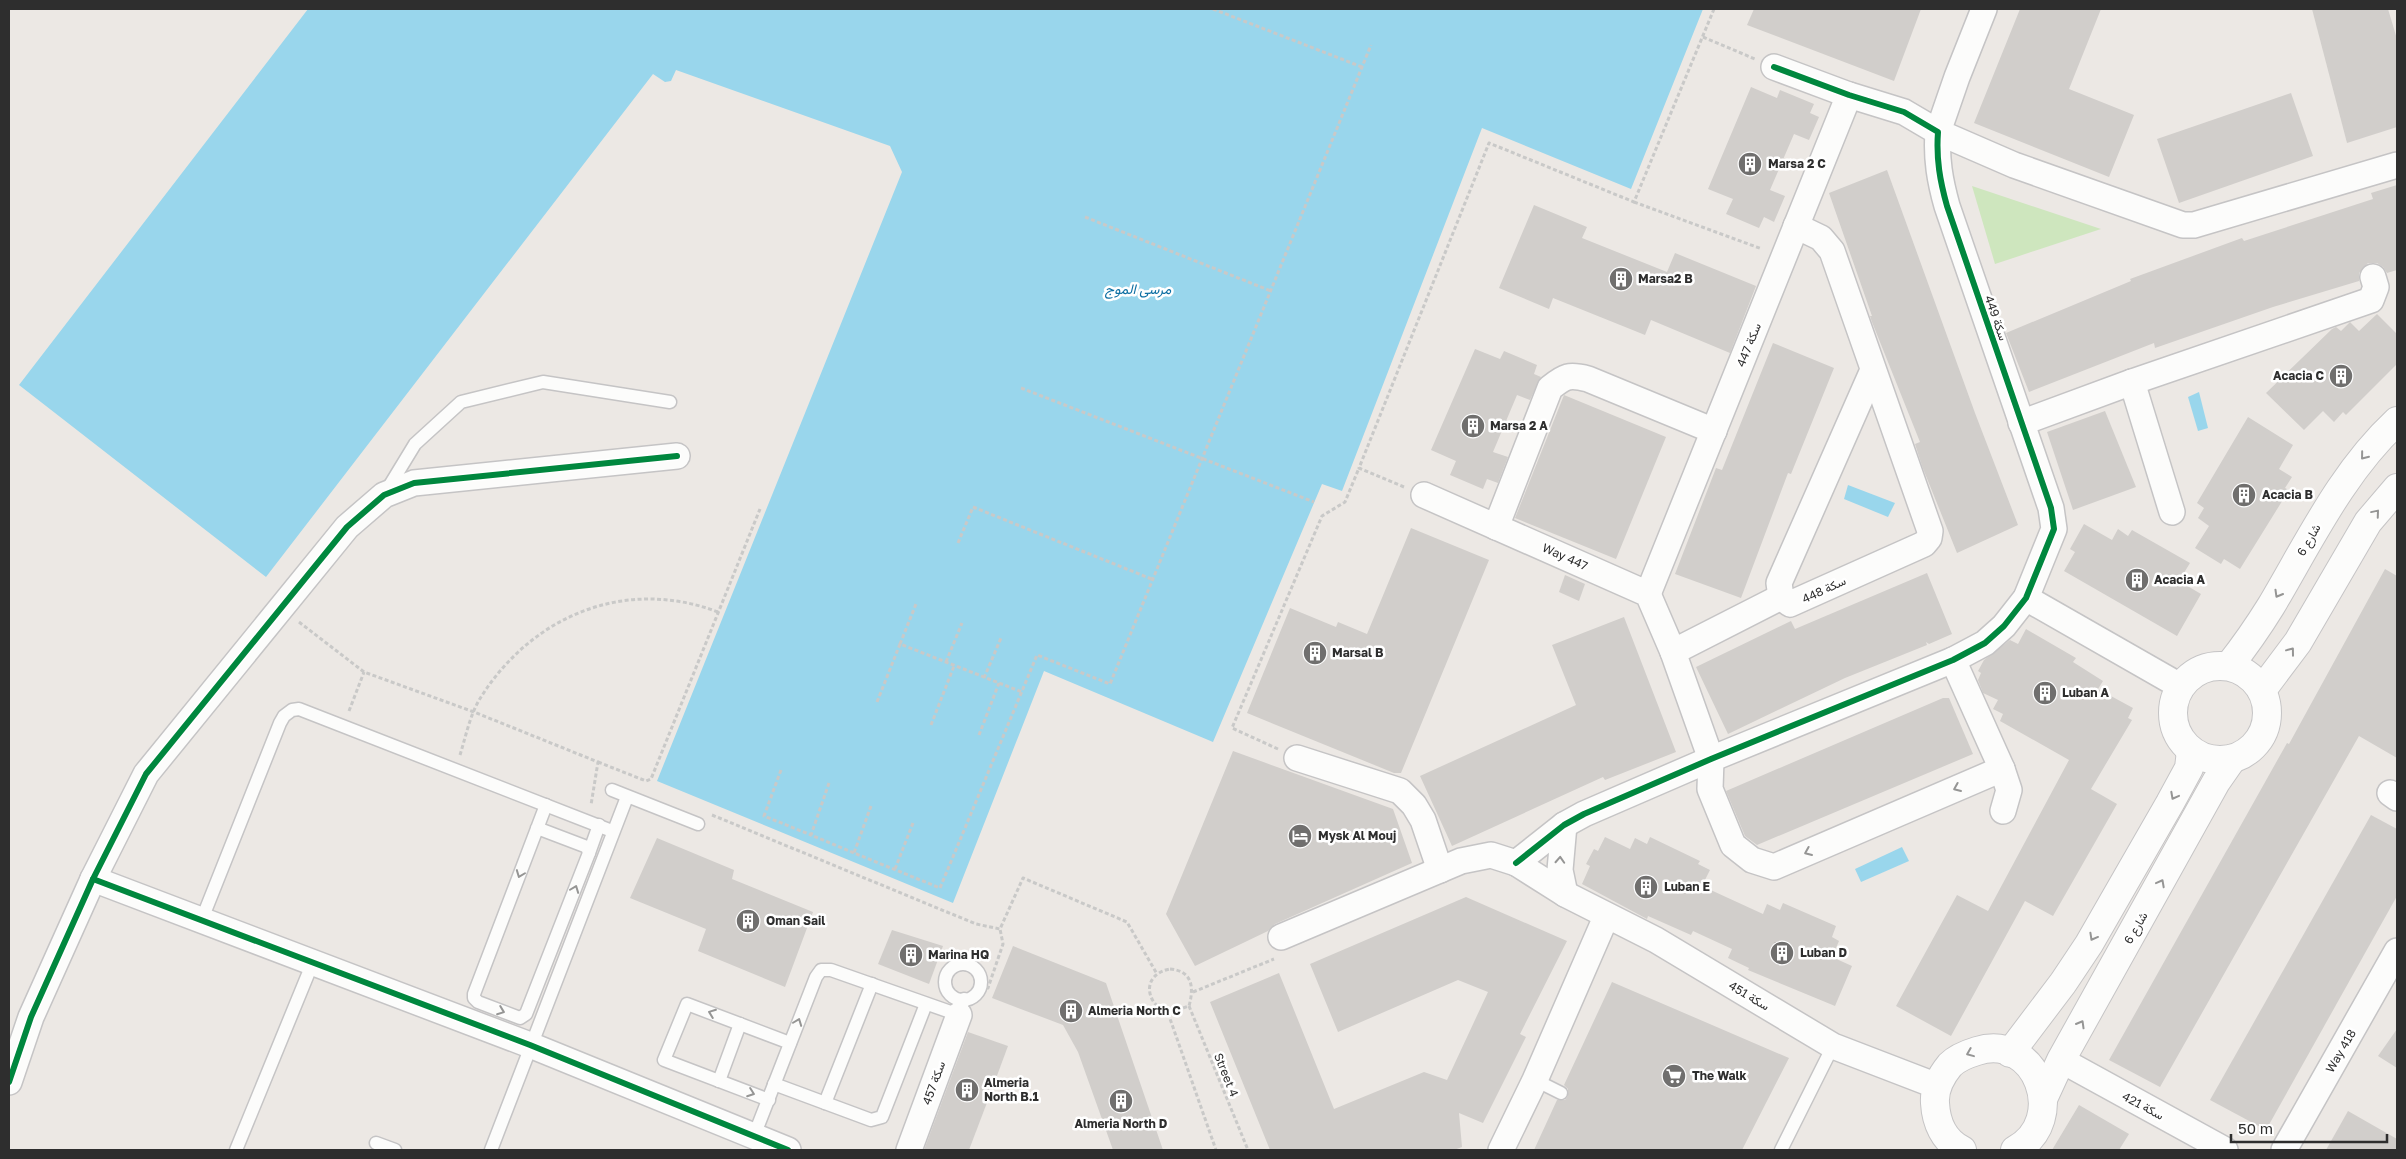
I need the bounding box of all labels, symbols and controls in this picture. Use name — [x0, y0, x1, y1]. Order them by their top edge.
building icon: Marsa 2 C — [1737, 151, 1763, 177]
place label: Marsa 2 C — [1768, 156, 1826, 171]
building icon: Marsa2 B — [1608, 266, 1634, 292]
place label: Marsa2 B — [1638, 271, 1693, 286]
water label: مرسى الموج — [1105, 280, 1172, 299]
street label: سكة 449 — [1982, 293, 2011, 342]
street label: سكة 447 — [1733, 321, 1764, 369]
building icon: Acacia C — [2328, 363, 2354, 389]
place label: Acacia C — [2273, 368, 2324, 383]
building icon: Marsa 2 A — [1460, 413, 1486, 439]
place label: Marsa 2 A — [1490, 418, 1548, 433]
one-way arrow — [2362, 450, 2370, 459]
building icon: Acacia B — [2231, 482, 2257, 508]
place label: Acacia B — [2262, 487, 2313, 502]
one-way arrow — [2370, 510, 2379, 519]
street label: شارع 6 — [2293, 521, 2325, 559]
street label: Way 447 — [1540, 540, 1590, 573]
building icon: Acacia A — [2124, 567, 2150, 593]
place label: Acacia A — [2154, 572, 2205, 587]
street label: سكة 448 — [1799, 573, 1848, 606]
one-way arrow — [2274, 588, 2284, 597]
building icon: Marsal B — [1302, 640, 1328, 666]
place label: Marsal B — [1332, 645, 1384, 660]
one-way arrow — [2285, 648, 2293, 657]
building icon: Luban A — [2032, 680, 2058, 706]
place label: Luban A — [2062, 685, 2109, 700]
one-way arrow — [1953, 782, 1962, 792]
one-way arrow — [2170, 791, 2180, 800]
hotel icon: Mysk Al Mouj — [1287, 823, 1313, 849]
place label: Mysk Al Mouj — [1318, 828, 1396, 843]
one-way arrow — [1804, 846, 1813, 857]
one-way arrow — [1555, 856, 1566, 864]
one-way arrow — [516, 869, 526, 878]
building icon: Luban E — [1633, 874, 1659, 900]
place label: Luban E — [1664, 879, 1710, 894]
one-way arrow — [2155, 879, 2165, 888]
one-way arrow — [568, 885, 579, 894]
building icon: Oman Sail — [735, 908, 761, 934]
street label: شارع 6 — [2120, 909, 2152, 947]
place label: Oman Sail — [766, 913, 825, 928]
one-way arrow — [2089, 931, 2099, 940]
building icon: Luban D — [1769, 940, 1795, 966]
building icon: Marina HQ — [898, 942, 924, 968]
place label: Luban D — [1800, 945, 1847, 960]
place label: Marina HQ — [928, 947, 989, 962]
street label: سكة 451 — [1726, 978, 1772, 1014]
building icon: Almeria North C — [1058, 998, 1084, 1024]
place label: Almeria North C — [1088, 1003, 1181, 1018]
one-way arrow — [496, 1004, 505, 1015]
one-way arrow — [708, 1009, 717, 1020]
one-way arrow — [792, 1018, 802, 1027]
one-way arrow — [2075, 1021, 2085, 1030]
street label: Way 418 — [2322, 1026, 2359, 1075]
one-way arrow — [1966, 1047, 1975, 1057]
street label: Street 4 — [1211, 1051, 1242, 1099]
street label: سكة 457 — [919, 1059, 948, 1107]
supermarket icon: The Walk — [1661, 1063, 1687, 1089]
place label: The Walk — [1692, 1068, 1747, 1083]
place label: Almeria North B.1 — [984, 1075, 1039, 1104]
building icon: Almeria North B.1 — [954, 1077, 980, 1103]
one-way arrow — [746, 1087, 755, 1097]
building icon: Almeria North D — [1108, 1088, 1134, 1114]
street label: سكة 421 — [2120, 1088, 2167, 1123]
scale bar — [2231, 1112, 2387, 1144]
place label: Almeria North D — [1075, 1116, 1168, 1131]
text: 50 m — [2238, 1119, 2273, 1137]

